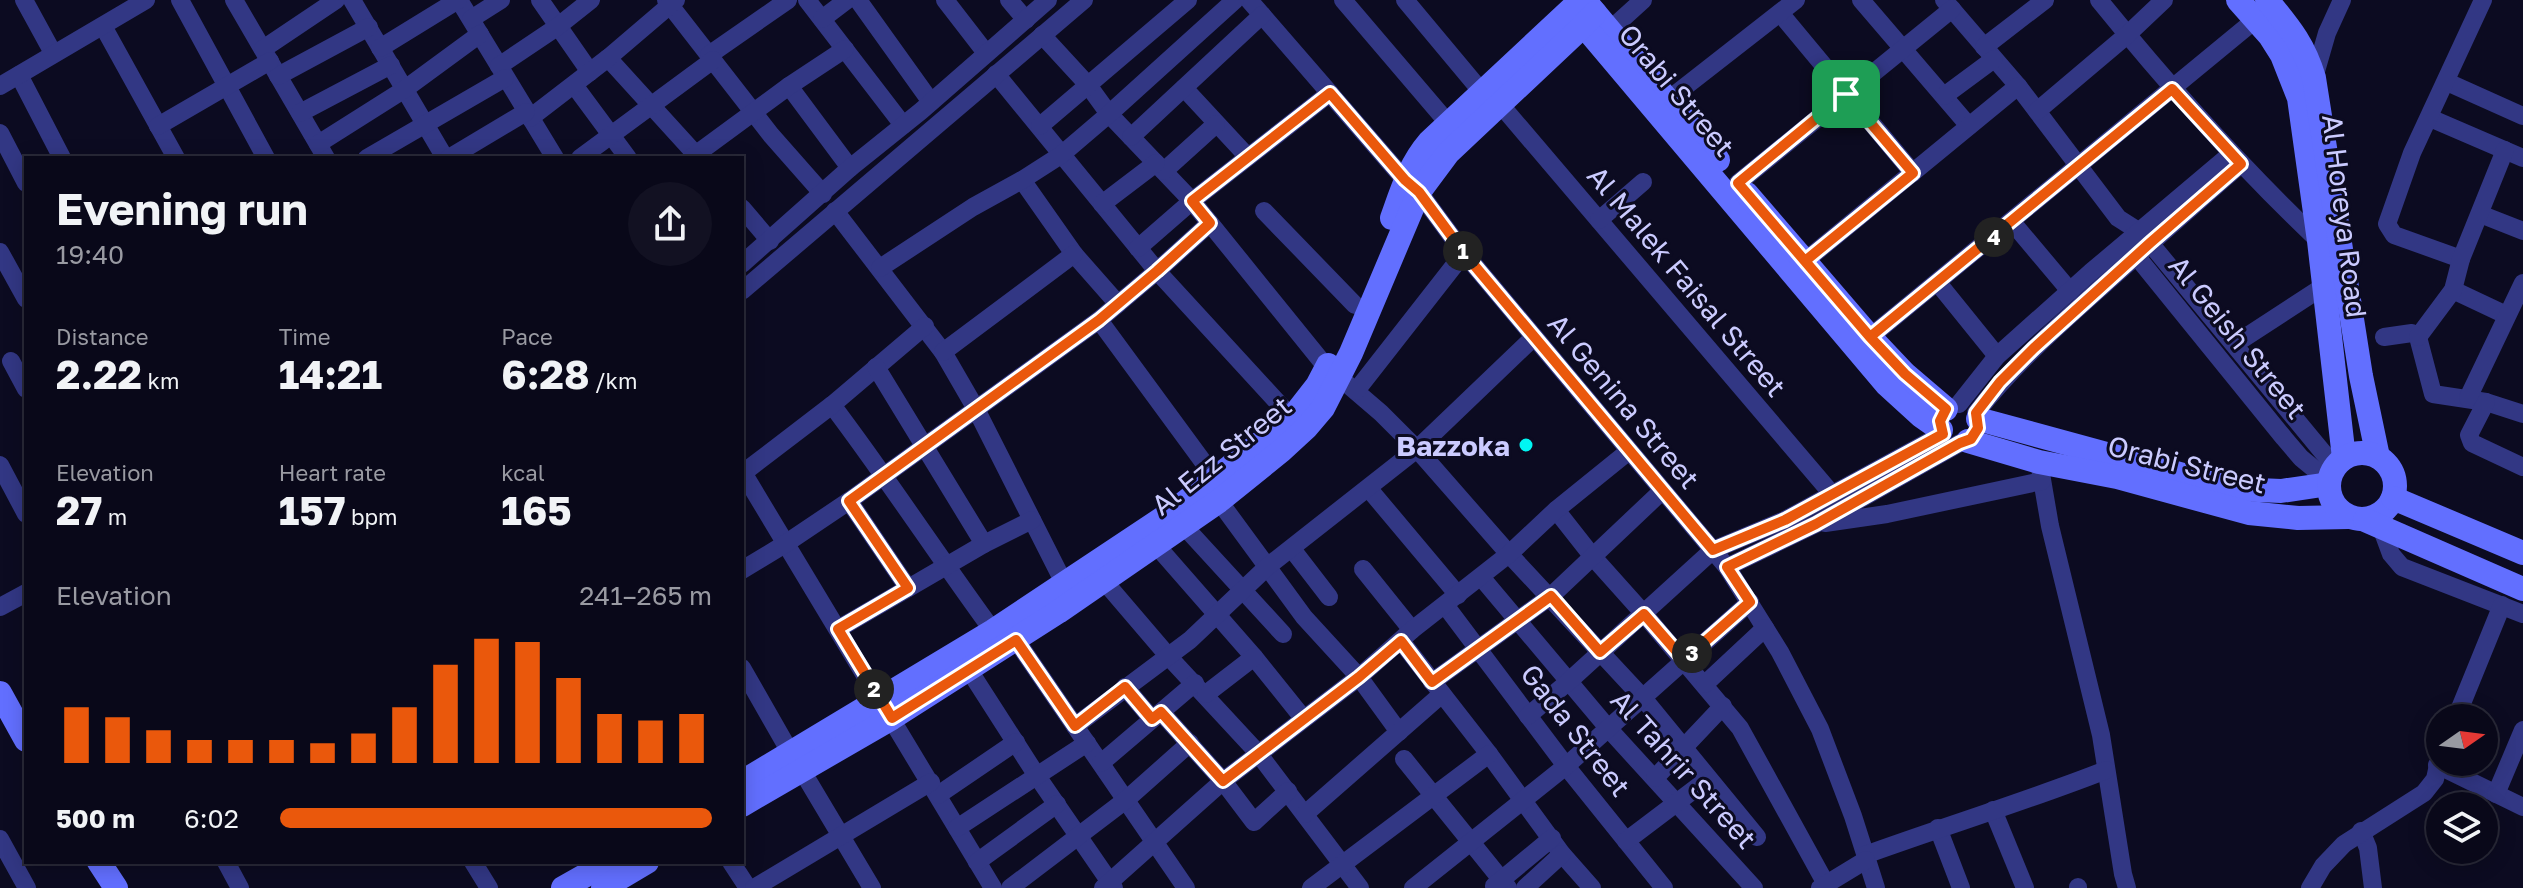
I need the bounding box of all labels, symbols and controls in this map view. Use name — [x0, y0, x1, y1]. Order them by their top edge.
street label: Orabi Street — [1612, 17, 1742, 163]
pin — [1812, 60, 1880, 128]
icon: arrive — [1824, 72, 1868, 116]
street label: Al Horeya Road — [2316, 112, 2374, 320]
street label: Al Malek Faisal Street — [1581, 159, 1793, 403]
text: Evening run — [56, 182, 308, 235]
button: share — [628, 182, 712, 266]
pin: 4 — [1974, 217, 2014, 257]
text: 4 — [1987, 223, 2001, 250]
pin: 1 — [1443, 231, 1483, 271]
text: 1 — [1457, 237, 1469, 264]
text: 19:40 — [56, 239, 124, 270]
street label: Al Geish Street — [2162, 249, 2314, 425]
street label: Al Genina Street — [1541, 307, 1707, 495]
text: Distance — [56, 323, 148, 350]
text: Time — [279, 323, 330, 350]
text: Pace — [501, 323, 553, 350]
text: 2.22 — [56, 350, 142, 398]
text: 14:21 — [279, 350, 382, 398]
text: 6:28 — [501, 350, 590, 398]
text: km — [142, 367, 179, 394]
text: /km — [590, 367, 638, 394]
street label: Al Ezz Street — [1145, 389, 1297, 521]
street label: Orabi Street — [2105, 428, 2269, 500]
place label: Bazzoka — [1396, 429, 1510, 462]
marker: Bazzoka — [1517, 436, 1535, 454]
text: Elevation — [56, 459, 154, 486]
text: Heart rate — [279, 459, 386, 486]
text: kcal — [501, 459, 545, 486]
text: 27 — [56, 486, 102, 534]
text: 157 — [279, 486, 345, 534]
text: 165 — [501, 486, 572, 534]
text: m — [102, 503, 127, 530]
text: bpm — [345, 503, 398, 530]
text: Elevation — [56, 580, 172, 611]
text: 241–265 m — [579, 580, 712, 611]
pin: 3 — [1672, 633, 1712, 673]
text: 3 — [1685, 639, 1699, 666]
street label: Gada Street — [1514, 657, 1638, 803]
pin: 2 — [854, 669, 894, 709]
text: 2 — [867, 675, 881, 702]
street label: Al Tahrir Street — [1604, 683, 1764, 855]
north arrow — [2426, 704, 2498, 776]
map controls — [2426, 704, 2498, 864]
button: layers — [2426, 792, 2498, 864]
text: 500 m — [56, 803, 135, 834]
text: 6:02 — [184, 803, 239, 834]

